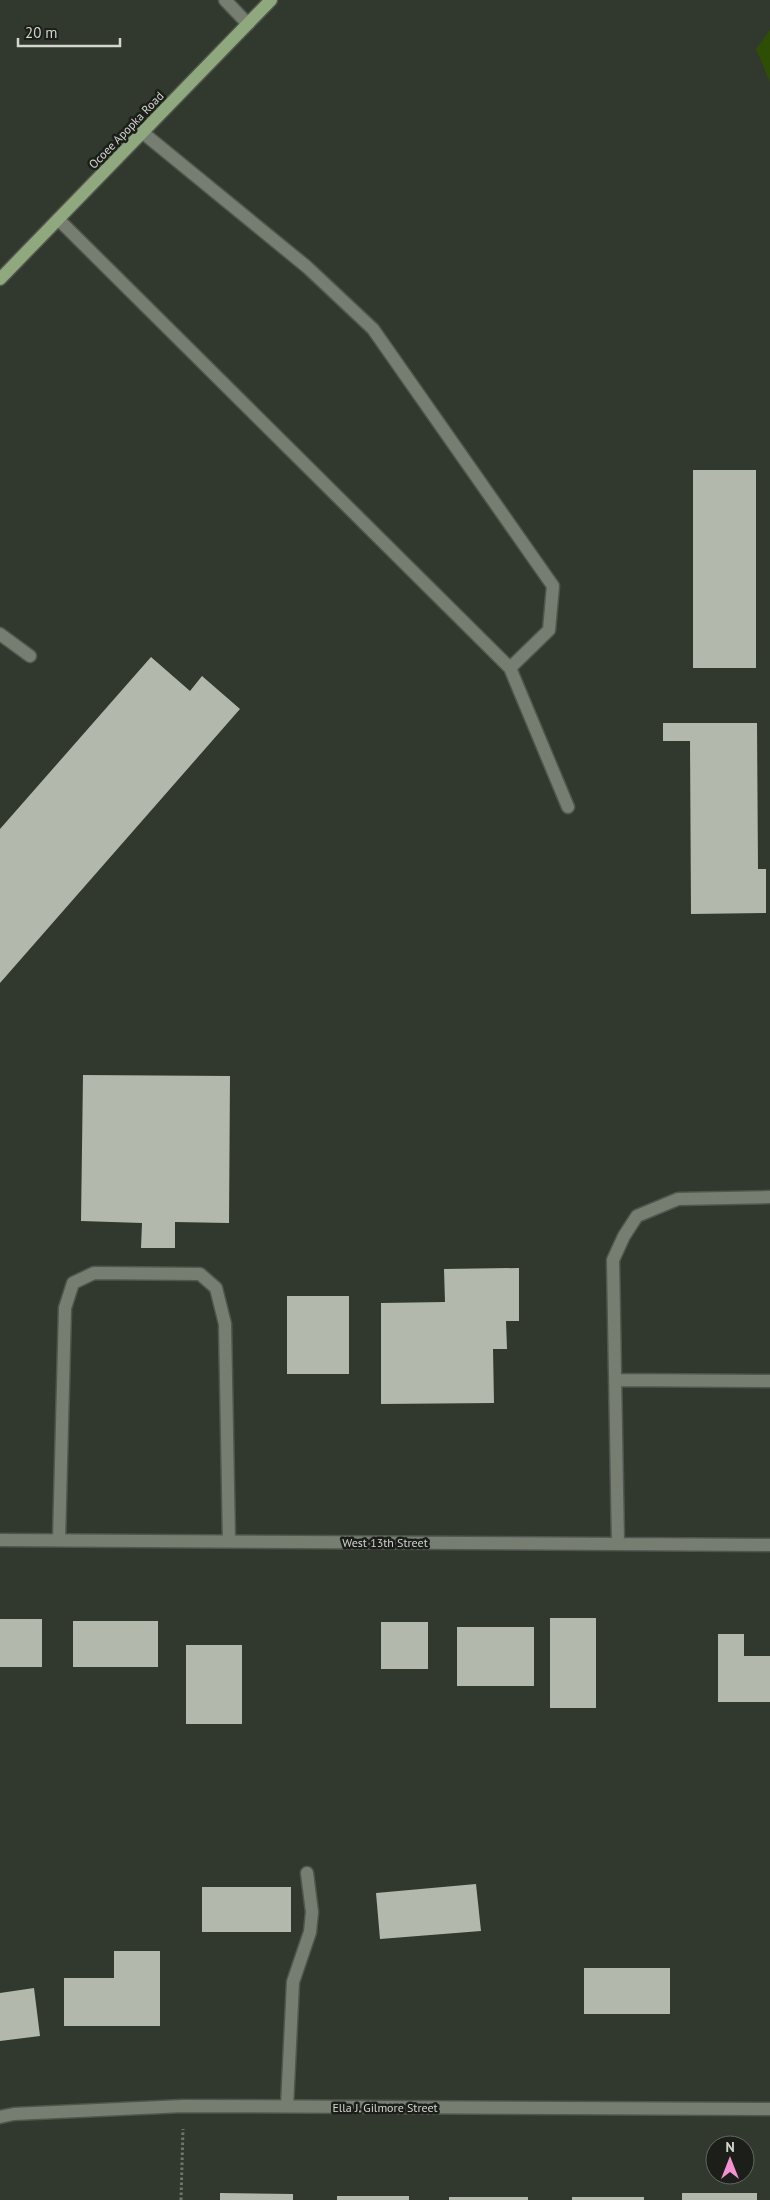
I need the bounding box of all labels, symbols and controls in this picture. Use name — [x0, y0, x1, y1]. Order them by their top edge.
scale bar — [18, 15, 120, 47]
text: 20 m — [25, 23, 58, 42]
street label: Ocoee Apopka Road — [85, 88, 167, 172]
street label: West 13th Street — [342, 1535, 428, 1550]
street label: Ella J. Gilmore Street — [332, 2100, 438, 2115]
north arrow — [705, 2135, 755, 2185]
text: N — [725, 2138, 735, 2156]

